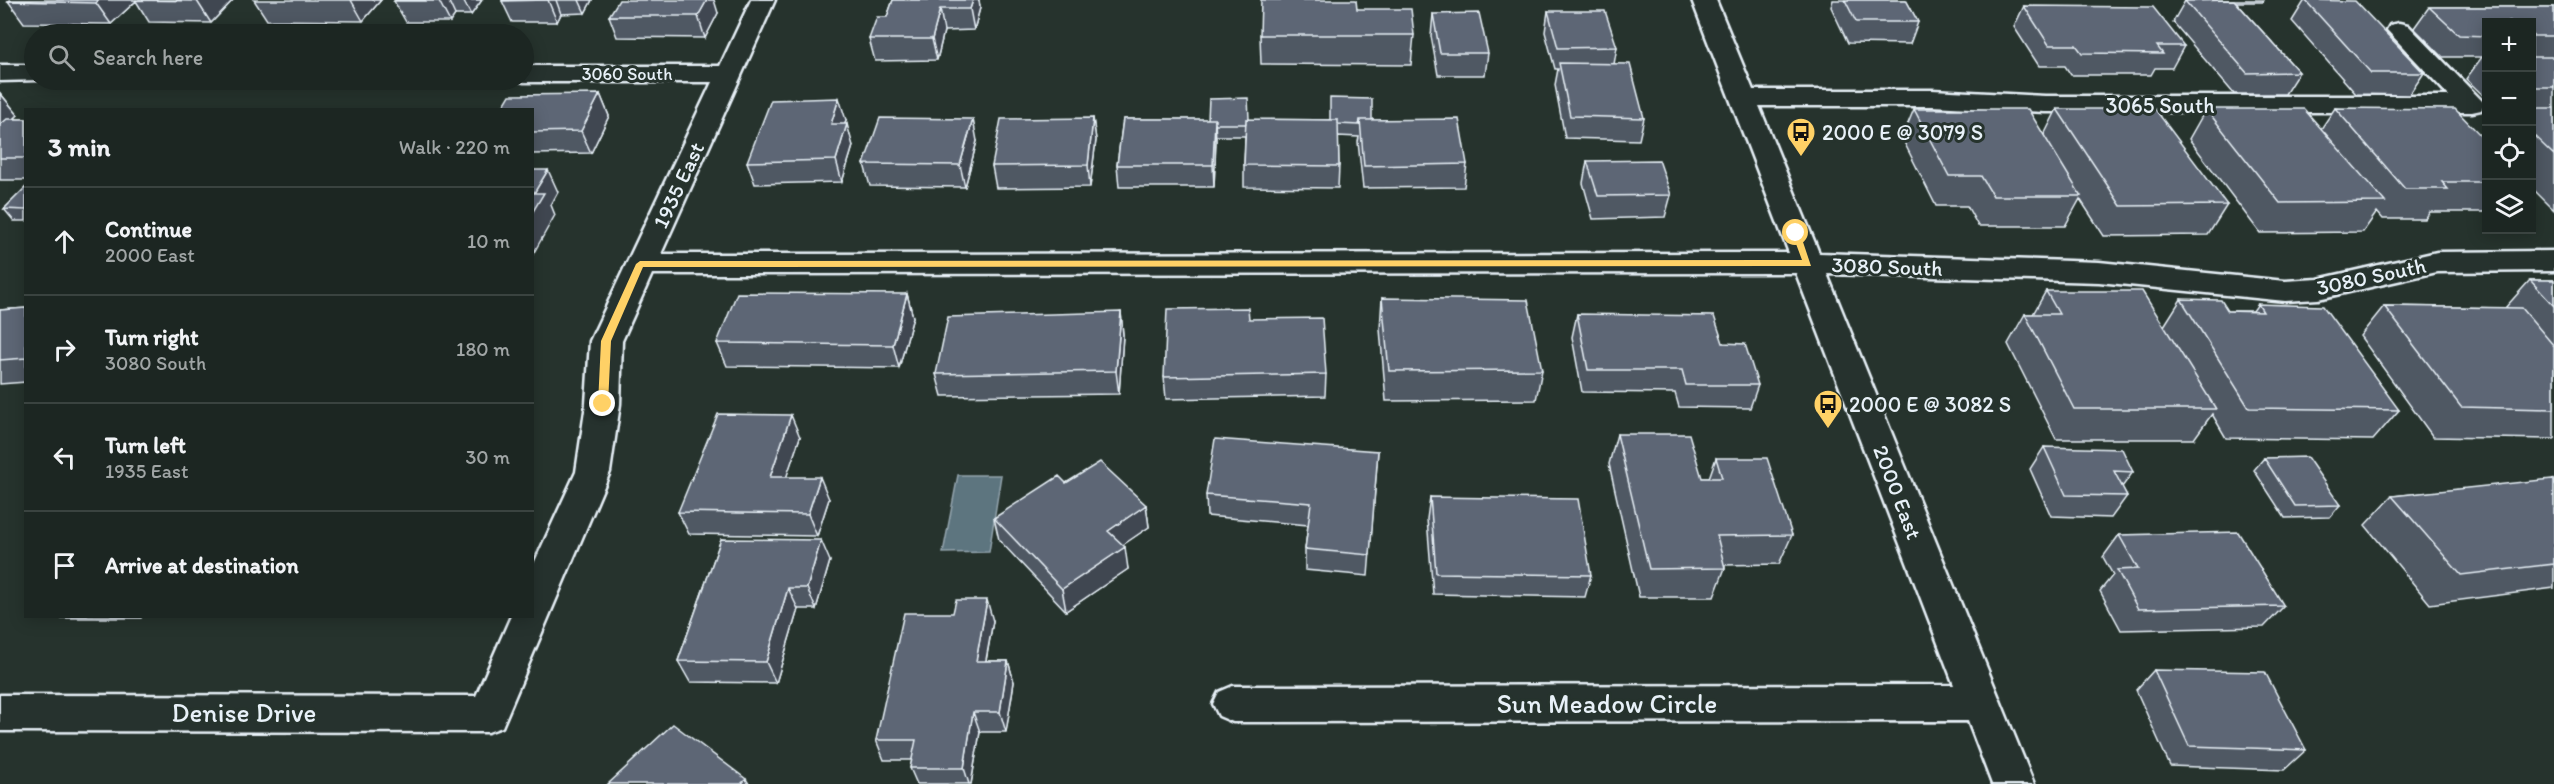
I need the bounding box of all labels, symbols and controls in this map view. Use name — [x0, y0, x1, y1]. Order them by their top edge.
map controls — [2482, 18, 2536, 234]
button: + — [2482, 18, 2536, 72]
search box — [24, 24, 534, 90]
icon: search — [45, 41, 78, 74]
text: Search here — [93, 44, 203, 71]
street label: 3060 South — [582, 63, 672, 85]
button: − — [2482, 72, 2536, 126]
street label: 3065 South — [2106, 92, 2214, 119]
bus stop icon: 2000 E @ 3079 S — [1785, 116, 1817, 158]
place label: 2000 E @ 3079 S — [1822, 119, 1983, 146]
button: locate — [2482, 126, 2536, 180]
text: 3 min — [48, 131, 110, 163]
text: Walk · 220 m — [399, 135, 510, 159]
street label: 1935 East — [647, 138, 710, 233]
button: layers — [2482, 180, 2536, 234]
text: Continue — [105, 216, 192, 243]
route start — [1782, 219, 1808, 245]
icon: ahead — [48, 225, 81, 258]
text: 10 m — [467, 229, 510, 253]
text: 2000 East — [105, 243, 195, 267]
street label: 3080 South — [1831, 251, 1943, 282]
street label: 3080 South — [2314, 252, 2428, 301]
text: Turn right — [105, 324, 199, 351]
icon: right — [48, 333, 81, 366]
text: 180 m — [456, 337, 510, 361]
text: 3080 South — [105, 351, 206, 375]
bus stop icon: 2000 E @ 3082 S — [1812, 388, 1844, 430]
route end — [589, 390, 615, 416]
place label: 2000 E @ 3082 S — [1849, 391, 2011, 418]
text: Turn left — [105, 432, 186, 459]
icon: left — [48, 441, 81, 474]
street label: 2000 East — [1867, 441, 1928, 543]
text: 30 m — [465, 445, 510, 469]
text: 1935 East — [105, 459, 188, 483]
icon: arrive — [48, 549, 81, 582]
text: Arrive at destination — [105, 552, 299, 579]
street label: Sun Meadow Circle — [1497, 687, 1717, 720]
street label: Denise Drive — [172, 696, 316, 729]

